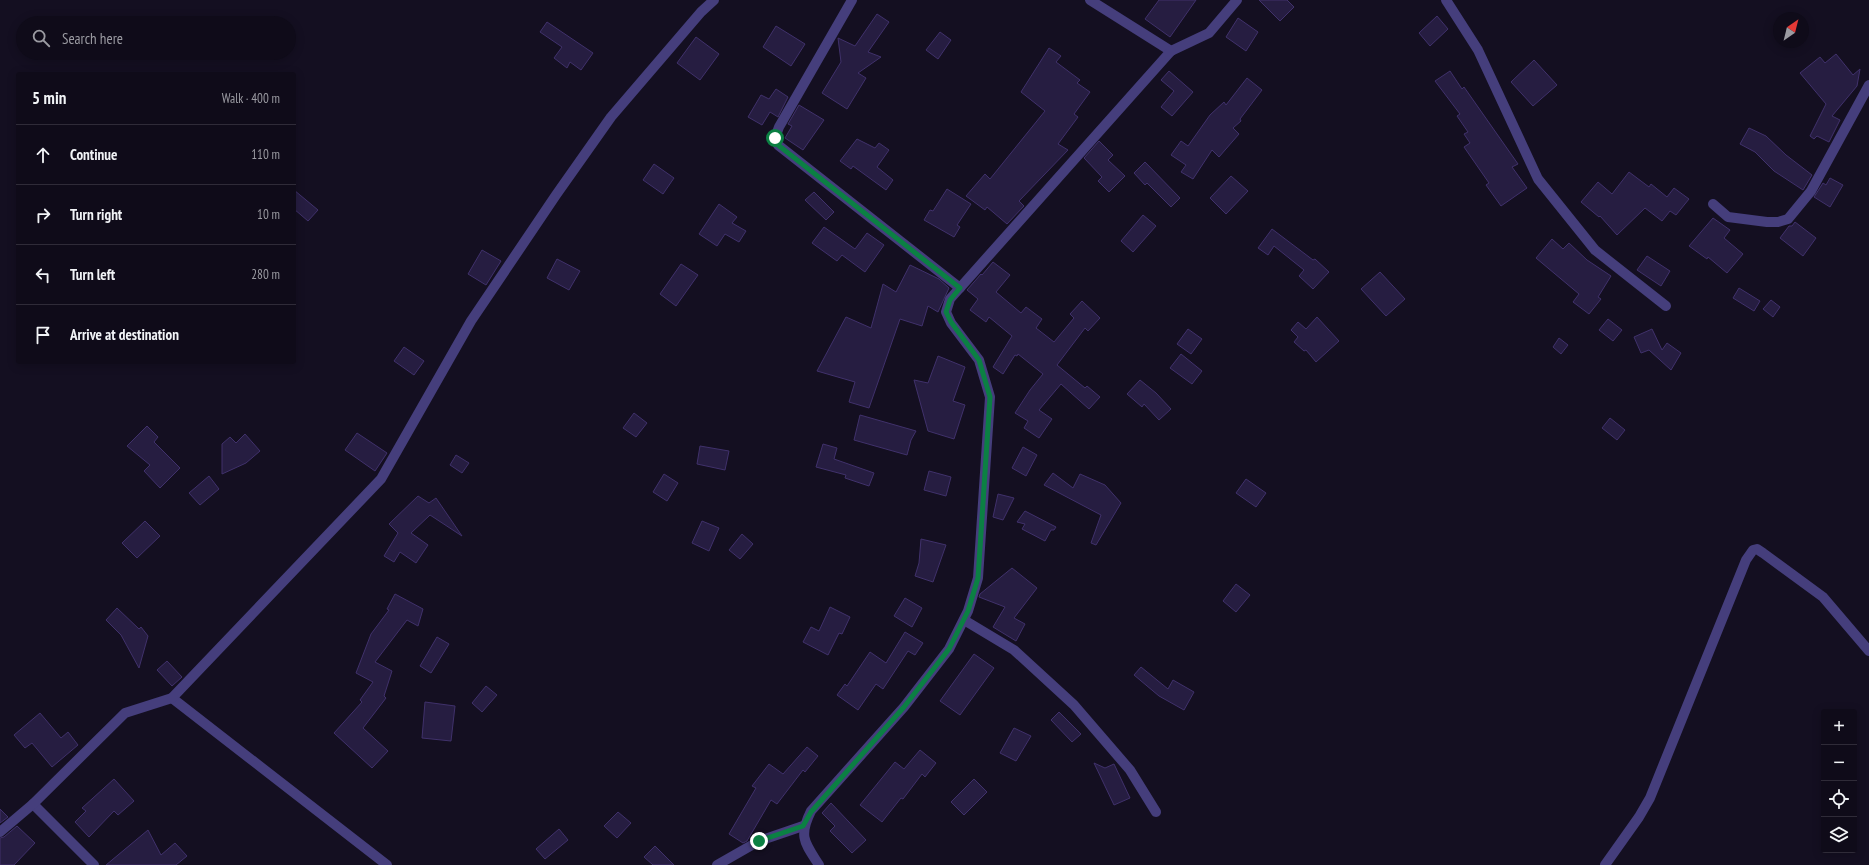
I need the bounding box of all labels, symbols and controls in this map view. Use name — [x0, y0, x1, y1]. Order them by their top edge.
north arrow — [1773, 12, 1809, 48]
search box — [16, 16, 296, 60]
icon: search — [30, 27, 52, 49]
text: Search here — [62, 29, 123, 48]
text: 5 min — [32, 87, 66, 109]
text: Walk · 400 m — [222, 90, 280, 107]
route start — [766, 129, 784, 147]
icon: ahead — [32, 144, 54, 166]
text: Continue — [70, 145, 117, 164]
text: 110 m — [251, 146, 280, 163]
icon: right — [32, 204, 54, 226]
text: Turn right — [70, 205, 122, 224]
text: 10 m — [257, 206, 280, 223]
icon: left — [32, 264, 54, 286]
text: Turn left — [70, 265, 115, 284]
text: 280 m — [251, 266, 280, 283]
icon: arrive — [32, 324, 54, 346]
text: Arrive at destination — [70, 325, 179, 344]
map controls — [1821, 709, 1857, 853]
button: + — [1821, 709, 1857, 745]
button: − — [1821, 745, 1857, 781]
button: locate — [1821, 781, 1857, 817]
button: layers — [1821, 817, 1857, 853]
route end — [750, 832, 768, 850]

